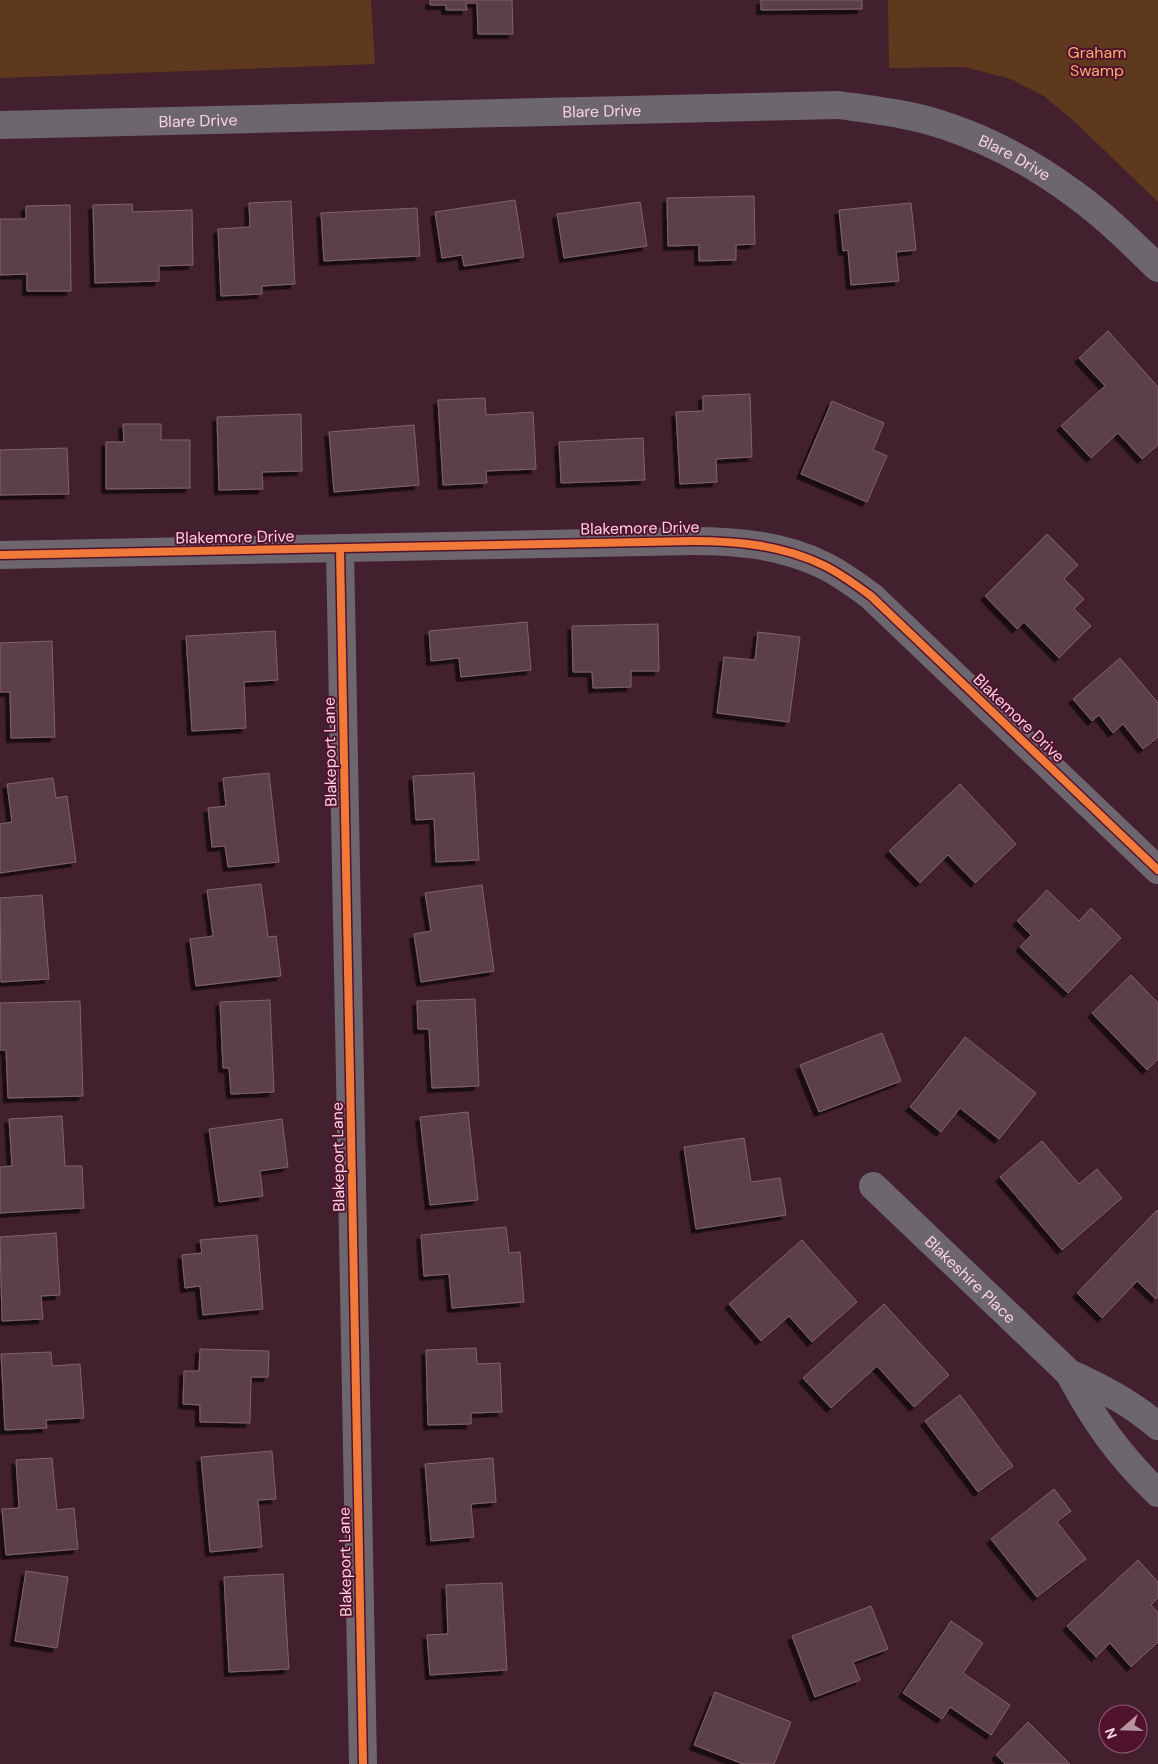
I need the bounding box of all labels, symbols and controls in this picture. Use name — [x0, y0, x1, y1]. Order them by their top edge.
park label: Graham Swamp — [1068, 42, 1126, 81]
street label: Blare Drive — [562, 99, 641, 122]
street label: Blare Drive — [158, 109, 238, 132]
street label: Blare Drive — [975, 129, 1055, 185]
street label: Blakemore Drive — [580, 516, 700, 540]
street label: Blakemore Drive — [175, 525, 295, 549]
street label: Blakemore Drive — [969, 669, 1069, 767]
street label: Blakeport Lane — [319, 697, 341, 807]
street label: Blakeport Lane — [327, 1102, 349, 1212]
street label: Blakeshire Place — [921, 1231, 1021, 1328]
street label: Blakeport Lane — [334, 1507, 356, 1617]
north arrow — [1098, 1704, 1148, 1754]
text: N — [1101, 1726, 1121, 1741]

